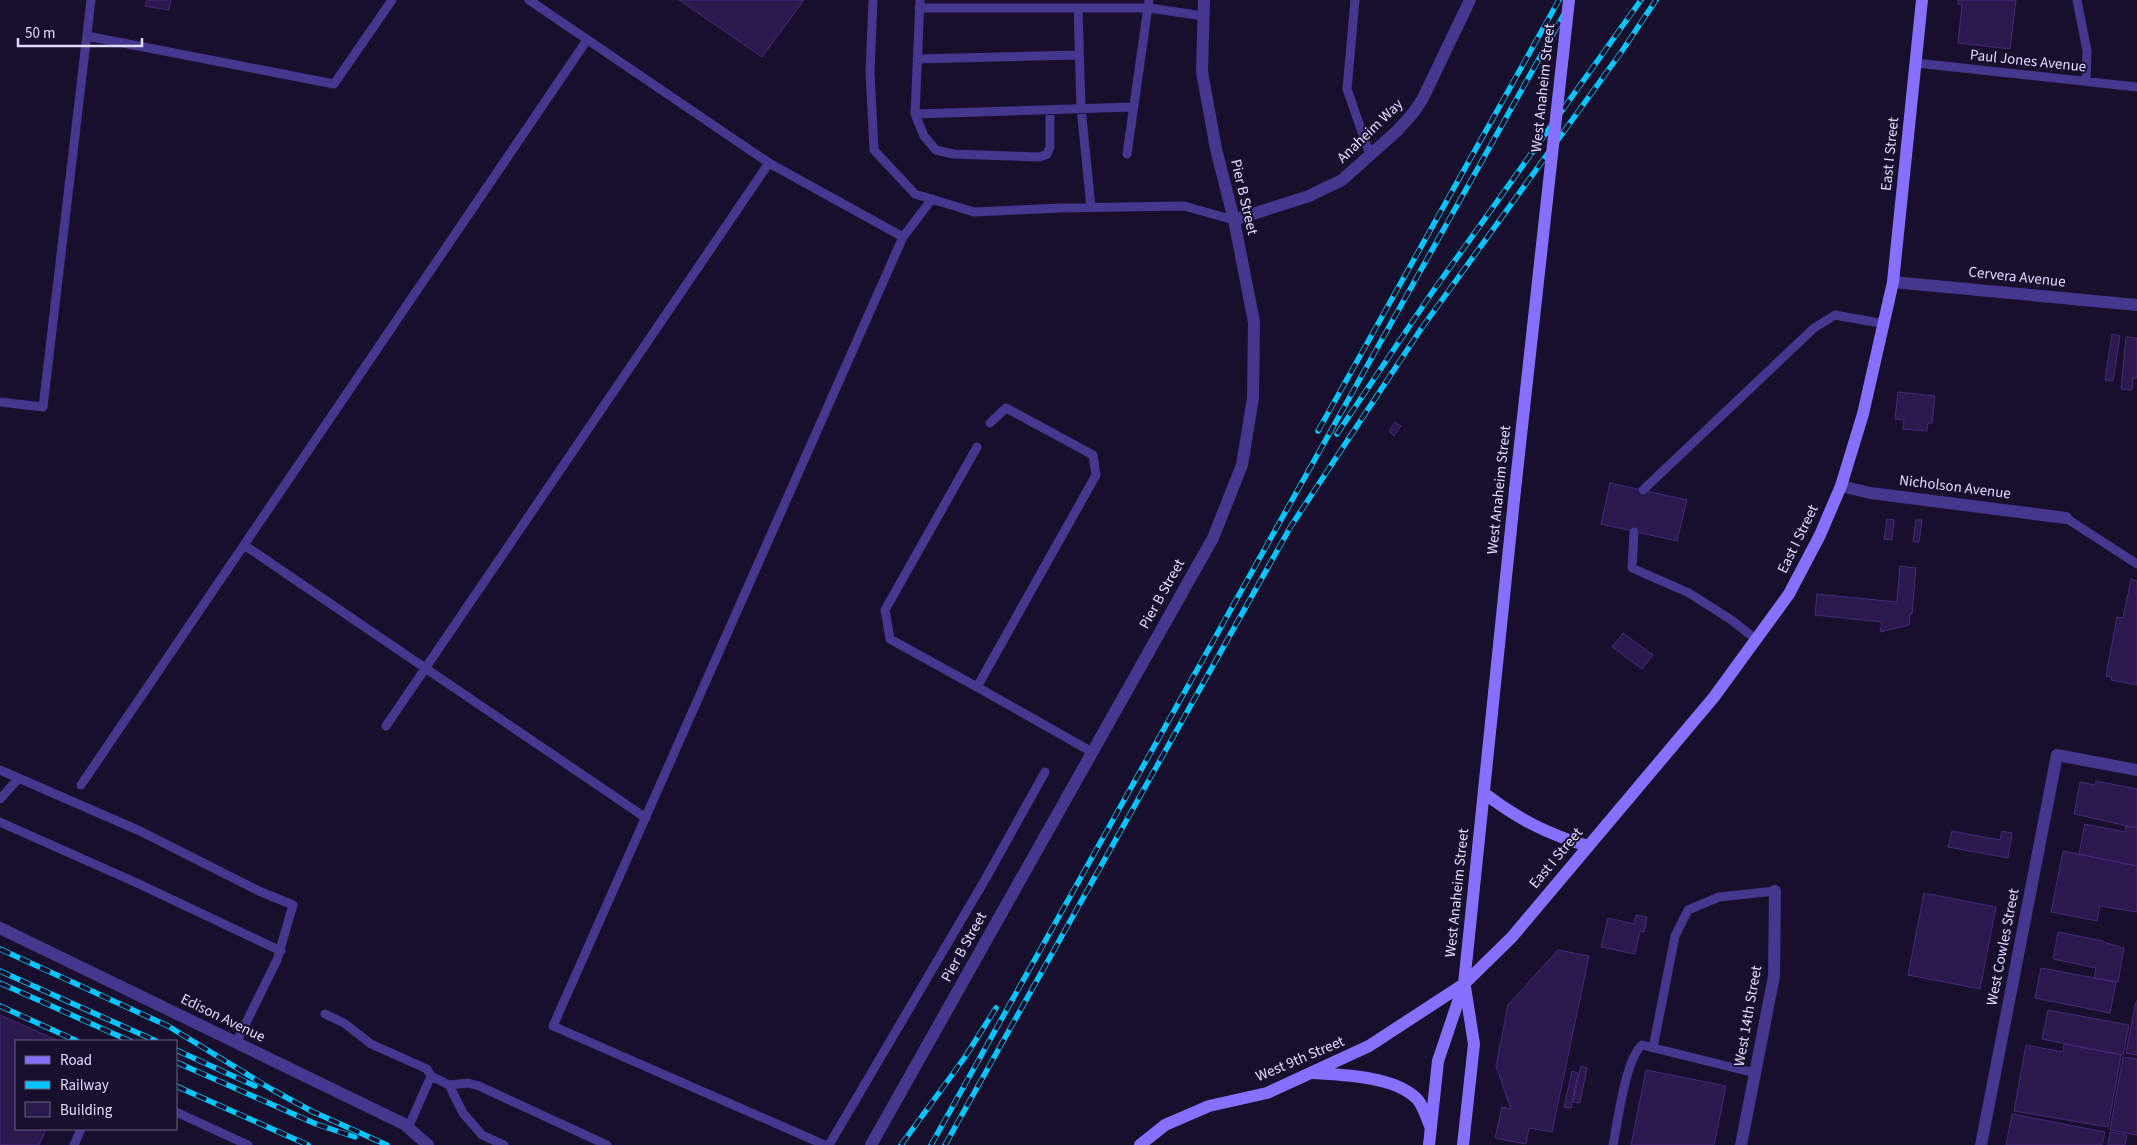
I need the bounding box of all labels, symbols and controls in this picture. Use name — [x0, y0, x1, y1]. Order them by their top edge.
scale bar — [18, 15, 141, 47]
street label: West Anaheim Street — [1526, 22, 1560, 154]
text: 50 m — [25, 23, 55, 44]
street label: Paul Jones Avenue — [1969, 44, 2087, 78]
street label: Anaheim Way — [1332, 94, 1408, 168]
street label: East I Street — [1876, 116, 1904, 192]
street label: Pier B Street — [1225, 157, 1263, 237]
street label: Cervera Avenue — [1967, 261, 2067, 293]
street label: West Anaheim Street — [1482, 424, 1516, 556]
street label: Nicholson Avenue — [1898, 470, 2012, 504]
street label: East I Street — [1772, 501, 1824, 577]
street label: Pier B Street — [1134, 555, 1190, 633]
street label: East I Street — [1524, 823, 1588, 893]
street label: West Anaheim Street — [1440, 827, 1474, 959]
street label: West Cowles Street — [1981, 887, 2025, 1007]
street label: Pier B Street — [936, 908, 992, 986]
street label: West 14th Street — [1729, 964, 1767, 1068]
street label: Edison Avenue — [177, 988, 269, 1048]
street label: West 9th Street — [1252, 1031, 1348, 1087]
legend — [15, 1040, 178, 1130]
text: Road — [60, 1050, 92, 1071]
text: Railway — [60, 1075, 109, 1096]
text: Building — [60, 1100, 113, 1121]

